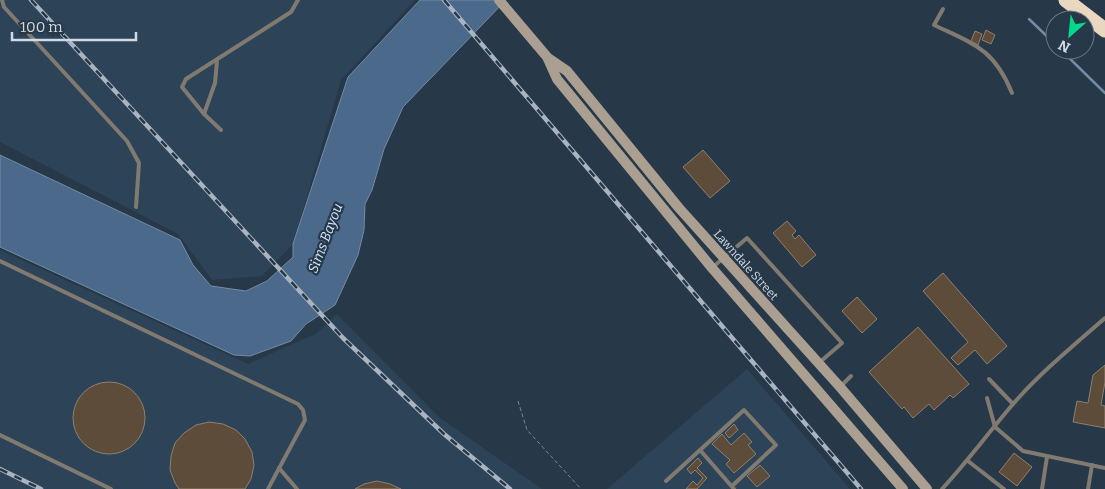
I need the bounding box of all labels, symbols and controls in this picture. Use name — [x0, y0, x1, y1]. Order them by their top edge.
scale bar — [12, 10, 136, 42]
north arrow — [1045, 10, 1095, 60]
text: 100 m — [20, 18, 63, 36]
text: N — [1055, 36, 1073, 56]
water label: Sims Bayou — [304, 201, 347, 275]
street label: Lawndale Street — [711, 227, 782, 303]

